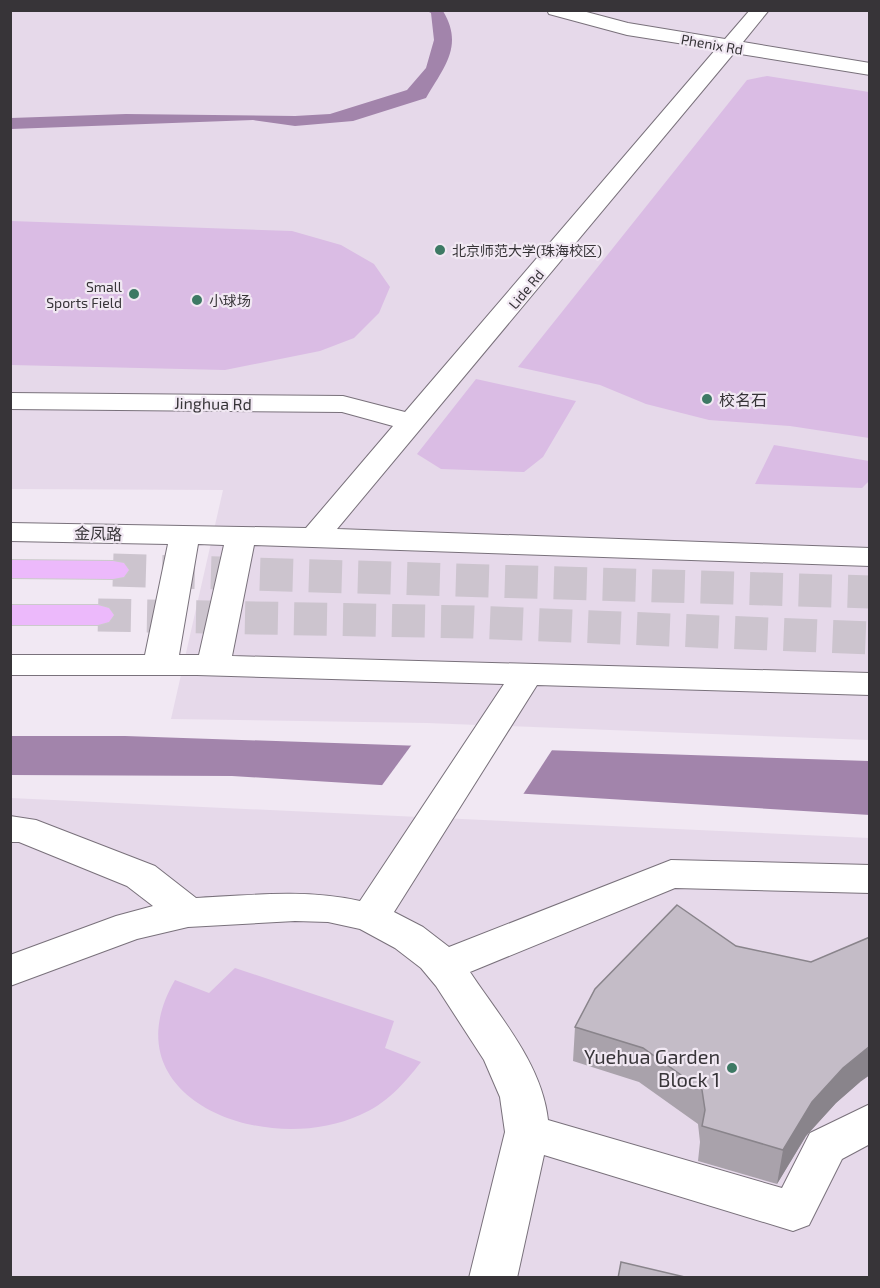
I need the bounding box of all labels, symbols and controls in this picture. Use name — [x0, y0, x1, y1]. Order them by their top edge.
street label: Phenix Rd — [680, 30, 744, 58]
place label: 北京师范大学(珠海校区) — [452, 242, 602, 259]
marker: 北京师范大学(珠海校区) — [433, 243, 447, 257]
street label: Lide Rd — [505, 266, 547, 312]
place label: Small Sports Field — [46, 278, 123, 311]
marker: Small Sports Field — [127, 287, 141, 301]
place label: 小球场 — [209, 292, 251, 309]
marker: 小球场 — [190, 293, 204, 307]
place label: 校名石 — [719, 390, 767, 409]
marker: 校名石 — [700, 392, 714, 406]
street label: Jinghua Rd — [174, 393, 252, 413]
street label: 金凤路 — [74, 523, 122, 543]
place label: Yuehua Garden Block 1 — [584, 1044, 720, 1091]
marker: Yuehua Garden Block 1 — [725, 1061, 739, 1075]

